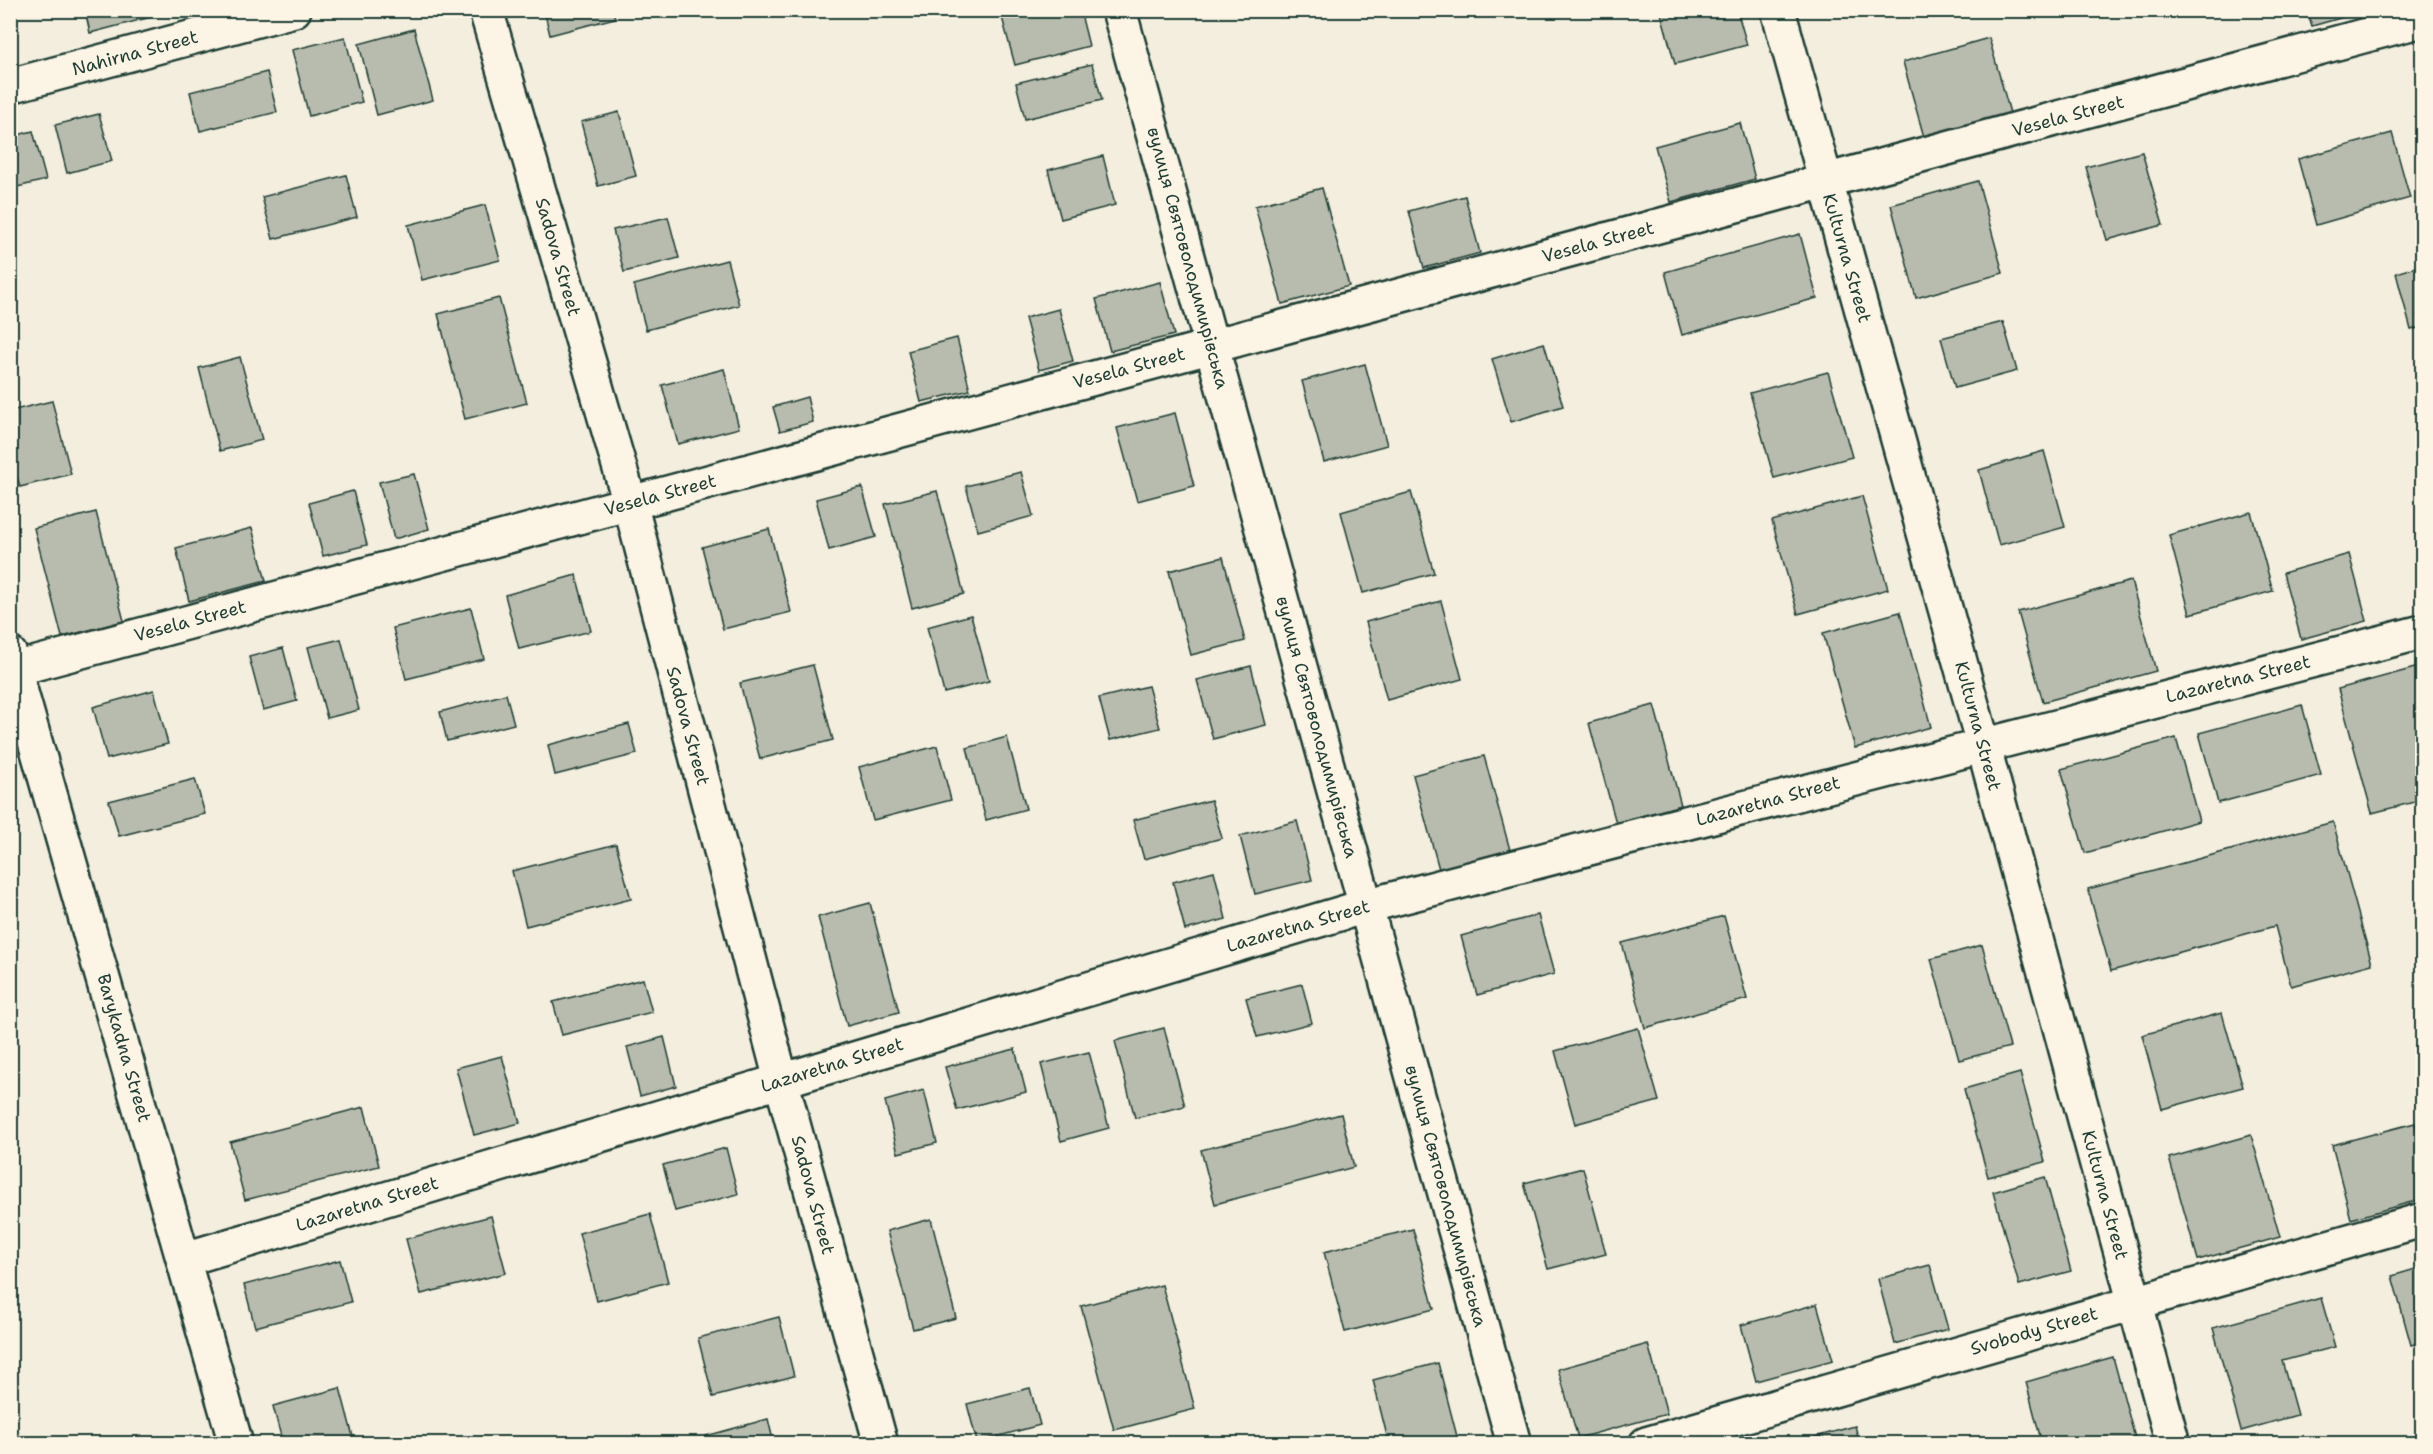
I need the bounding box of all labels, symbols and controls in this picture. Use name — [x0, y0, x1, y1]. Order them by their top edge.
street label: Nahirna Street — [69, 25, 201, 81]
street label: Vesela Street — [2009, 90, 2127, 142]
street label: вулиця Святоволодимирівська — [1141, 124, 1235, 392]
street label: Kulturna Street — [1817, 191, 1877, 325]
street label: Sadova Street — [530, 195, 586, 319]
street label: Vesela Street — [1539, 216, 1657, 268]
street label: Vesela Street — [1070, 342, 1188, 394]
street label: Vesela Street — [601, 469, 719, 521]
street label: вулиця Святоволодимирівська — [1270, 593, 1364, 861]
street label: Vesela Street — [131, 595, 249, 647]
street label: Lazaretna Street — [2163, 649, 2313, 709]
street label: Kulturna Street — [1949, 659, 2007, 794]
street label: Sadova Street — [661, 664, 715, 788]
street label: Lazaretna Street — [1693, 770, 1843, 832]
street label: Lazaretna Street — [1223, 894, 1373, 958]
street label: Barykadna Street — [91, 971, 157, 1125]
street label: Lazaretna Street — [758, 1032, 907, 1098]
street label: вулиця Святоволодимирівська — [1399, 1062, 1493, 1330]
street label: Kulturna Street — [2076, 1128, 2134, 1263]
street label: Sadova Street — [786, 1133, 840, 1257]
street label: Lazaretna Street — [293, 1171, 442, 1237]
street label: Svobody Street — [1967, 1301, 2101, 1361]

